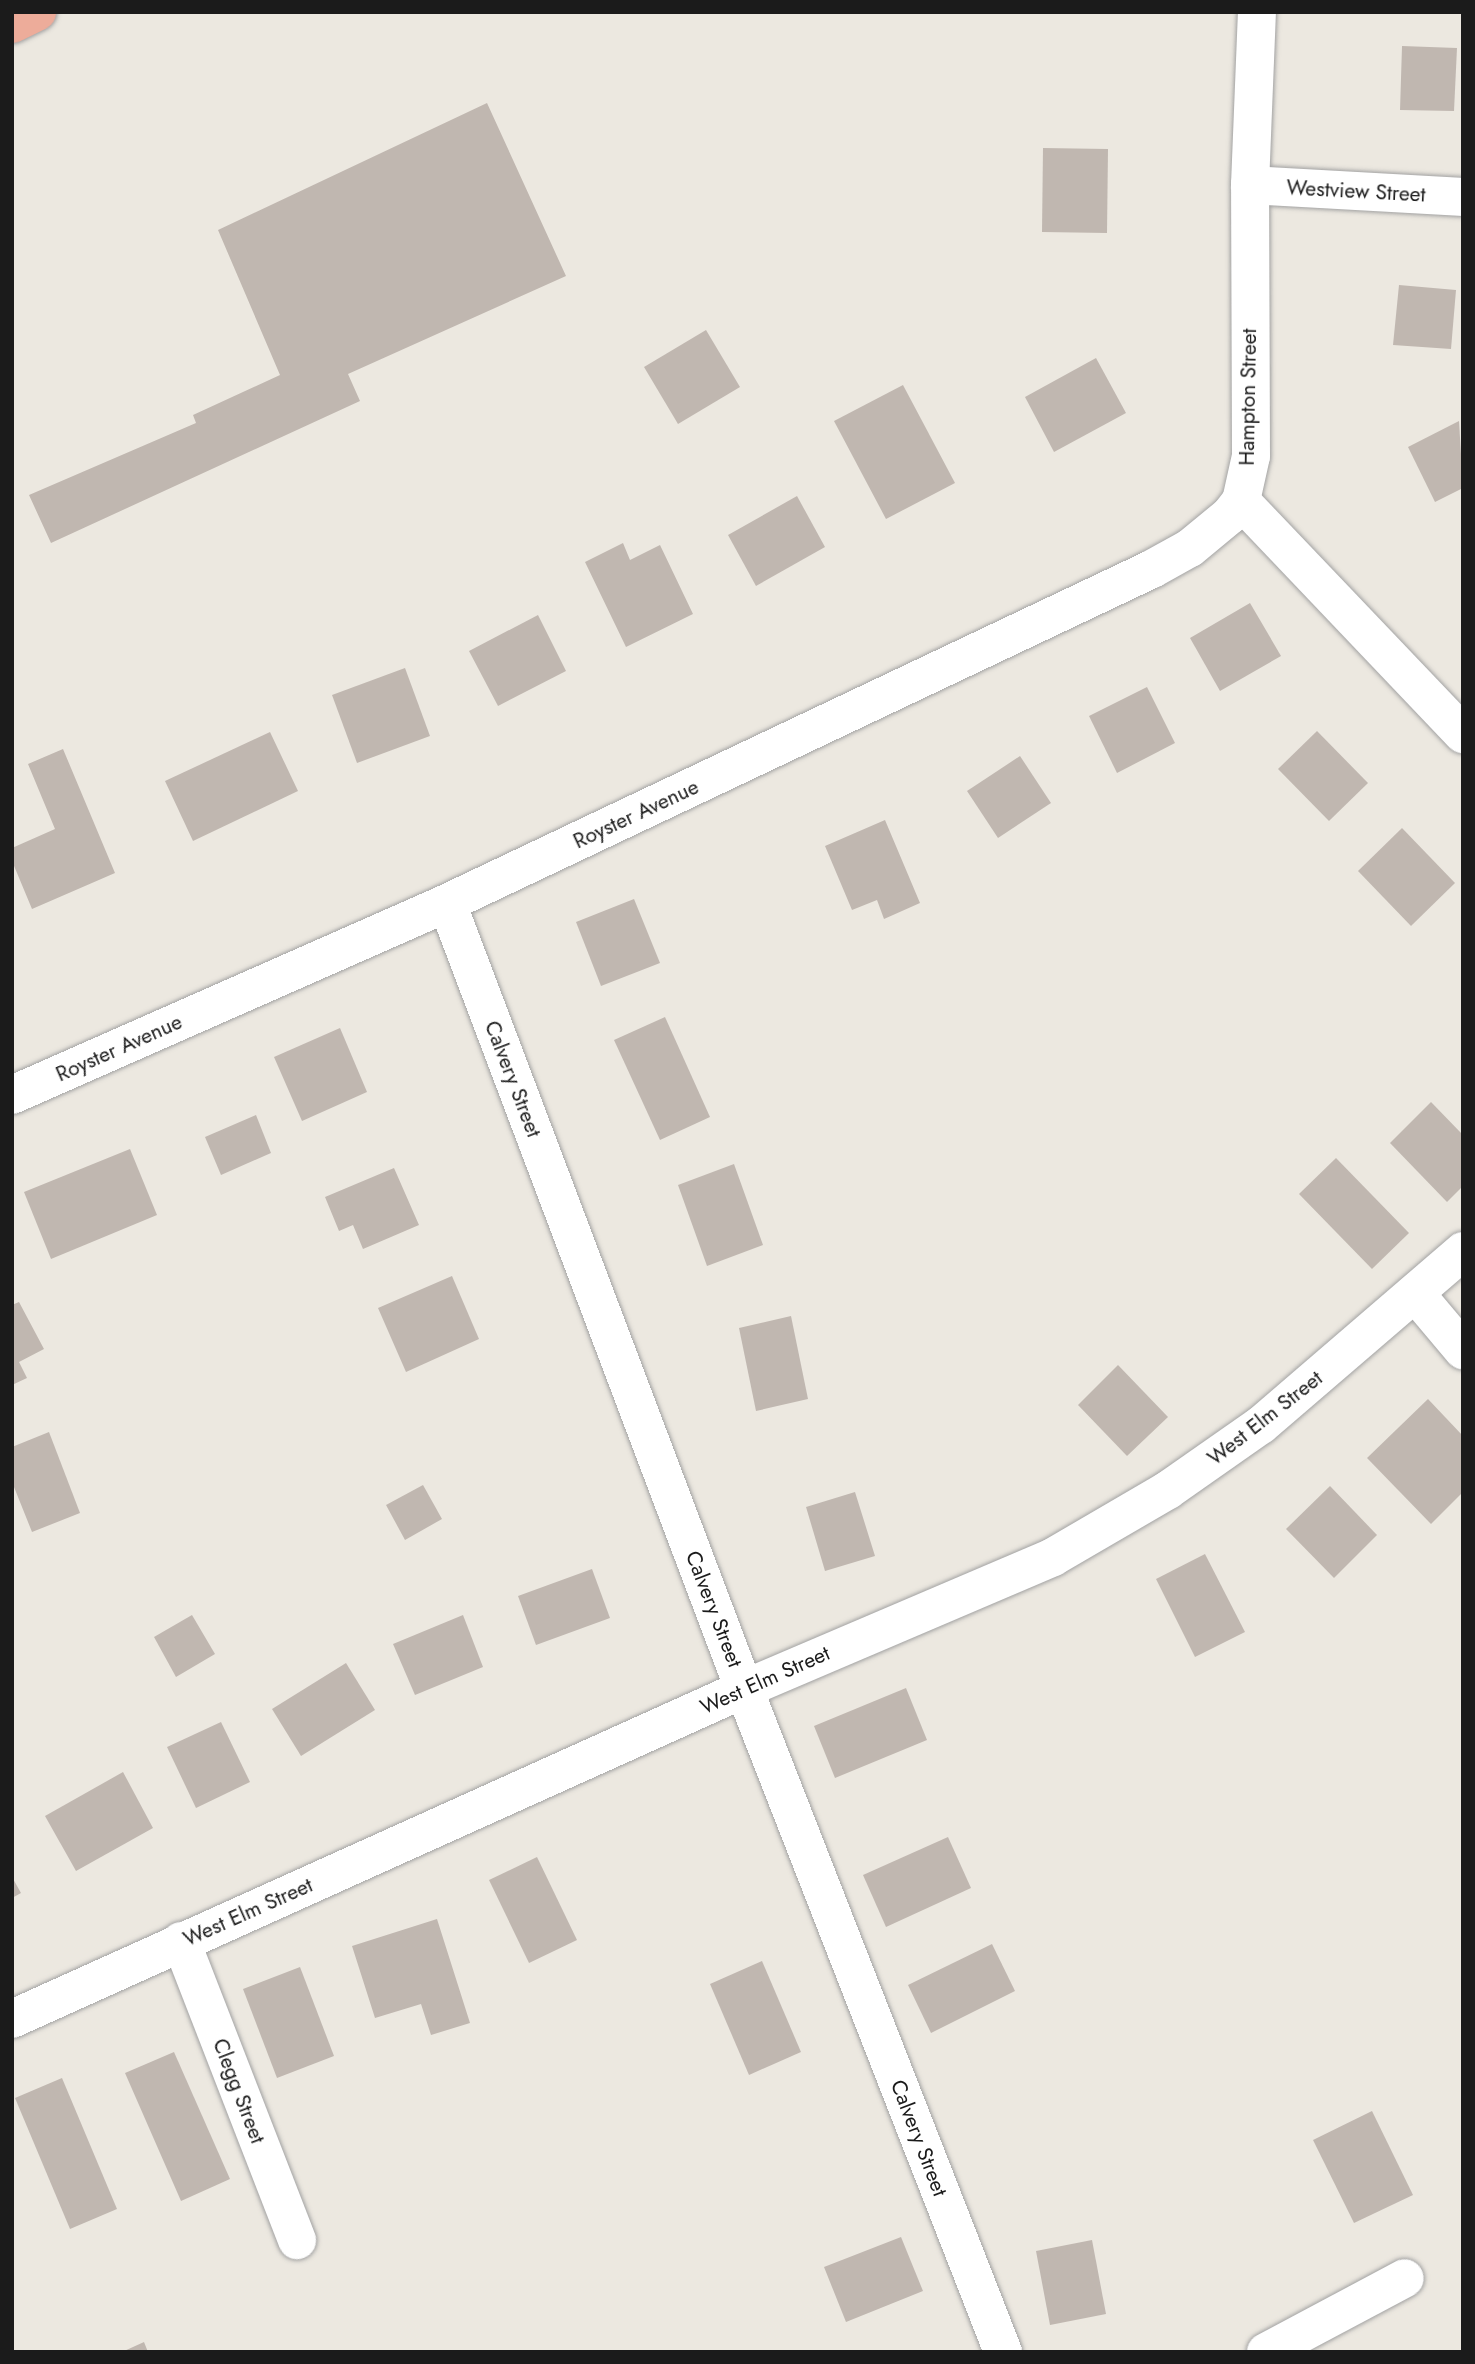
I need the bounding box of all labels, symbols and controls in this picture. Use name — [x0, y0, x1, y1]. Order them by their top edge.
street label: Westview Street — [1286, 175, 1426, 207]
street label: Hampton Street — [1234, 328, 1262, 466]
street label: Royster Avenue — [569, 774, 703, 854]
street label: Royster Avenue — [52, 1009, 186, 1087]
street label: Calvery Street — [479, 1017, 547, 1141]
street label: West Elm Street — [1203, 1365, 1327, 1471]
street label: Calvery Street — [680, 1547, 748, 1671]
street label: West Elm Street — [696, 1640, 834, 1720]
street label: West Elm Street — [179, 1872, 317, 1952]
street label: Clegg Street — [207, 2035, 271, 2147]
street label: Calvery Street — [885, 2076, 953, 2200]

